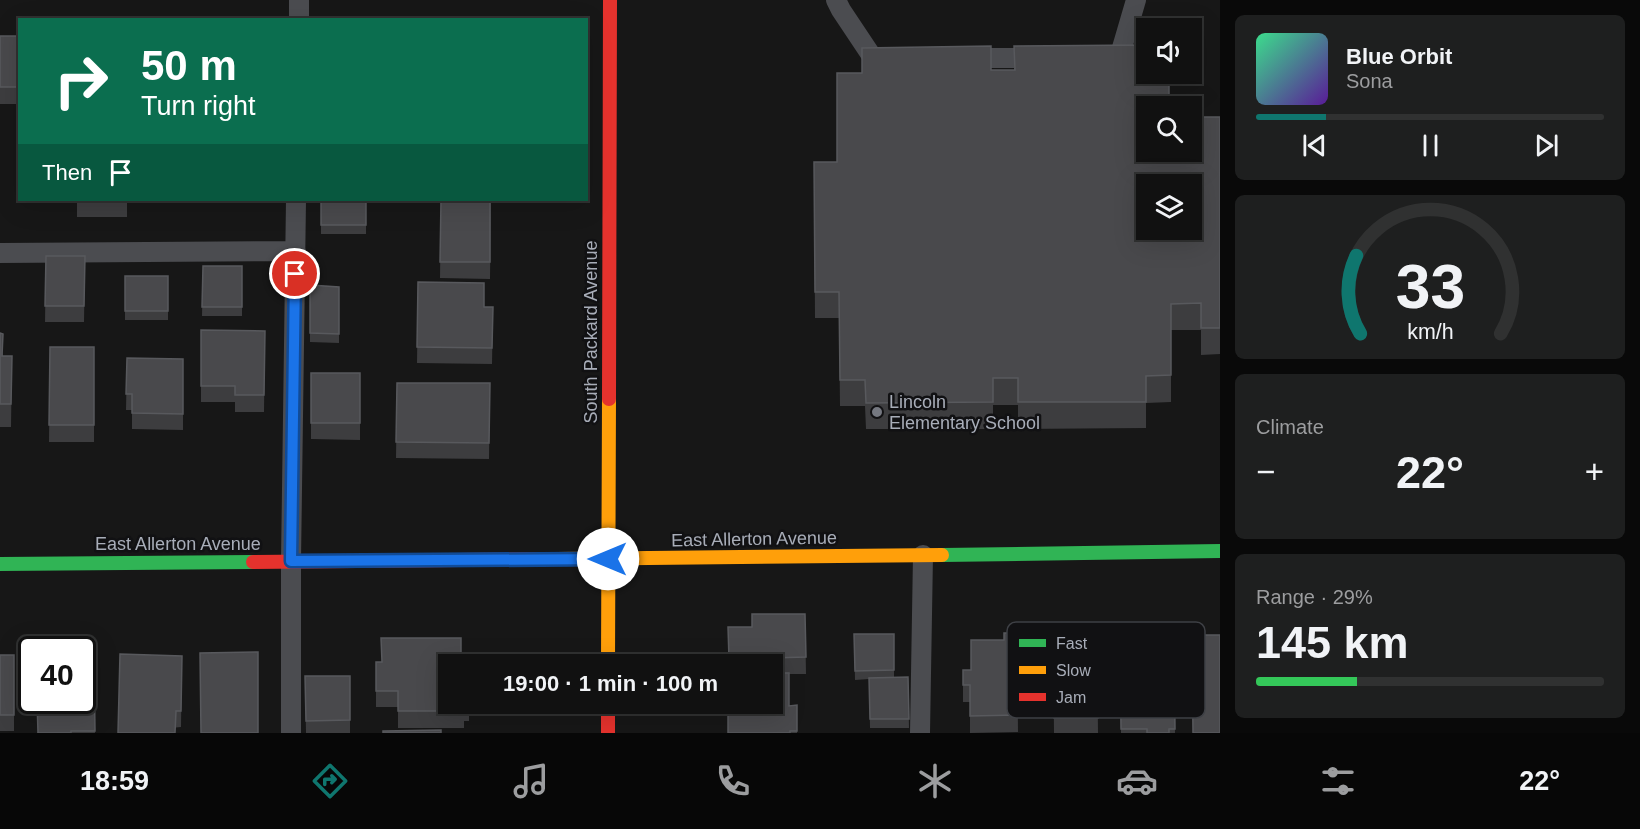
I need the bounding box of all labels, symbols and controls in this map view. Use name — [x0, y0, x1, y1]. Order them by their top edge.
map controls — [1136, 18, 1202, 240]
button: sound — [1136, 18, 1202, 84]
icon: right — [42, 42, 120, 120]
text: 50 m — [141, 42, 237, 89]
text: Blue Orbit — [1346, 44, 1452, 69]
text: Sona — [1346, 70, 1393, 92]
text: Turn right — [141, 91, 256, 121]
button: search — [1136, 96, 1202, 162]
icon: previous — [1298, 129, 1331, 162]
icon: pause — [1414, 129, 1447, 162]
icon: next — [1530, 129, 1563, 162]
icon: arrive — [104, 156, 137, 189]
text: Then — [42, 160, 92, 185]
button: layers — [1136, 174, 1202, 240]
street label: South Packard Avenue — [581, 241, 601, 423]
pin — [269, 248, 320, 299]
text: 33 — [1395, 252, 1465, 321]
icon: arrive — [278, 257, 311, 290]
text: km/h — [1407, 320, 1453, 344]
place label: Lincoln Elementary School — [889, 392, 1040, 433]
marker: Lincoln Elementary School — [870, 405, 884, 419]
text: Climate — [1256, 416, 1324, 438]
text: 22° — [1396, 447, 1464, 498]
text: − — [1256, 453, 1275, 490]
text: + — [1585, 453, 1604, 490]
position arrow — [576, 527, 640, 591]
street label: East Allerton Avenue — [671, 528, 837, 550]
street label: East Allerton Avenue — [95, 534, 261, 554]
text: Range · 29% — [1256, 586, 1373, 608]
text: 145 km — [1256, 617, 1409, 668]
legend — [1007, 622, 1205, 718]
text: Fast — [1056, 635, 1088, 652]
speed limit sign: 40 — [18, 636, 96, 714]
text: Slow — [1056, 662, 1091, 679]
text: 19:00 · 1 min · 100 m — [503, 671, 718, 696]
text: Jam — [1056, 689, 1086, 706]
icon: directions — [309, 760, 351, 802]
icon: music — [510, 760, 552, 802]
icon: phone — [712, 760, 754, 802]
icon: climate — [914, 760, 956, 802]
icon: car — [1116, 760, 1158, 802]
icon: filters — [1317, 760, 1359, 802]
text: 18:59 — [80, 766, 149, 796]
text: 22° — [1519, 766, 1560, 796]

